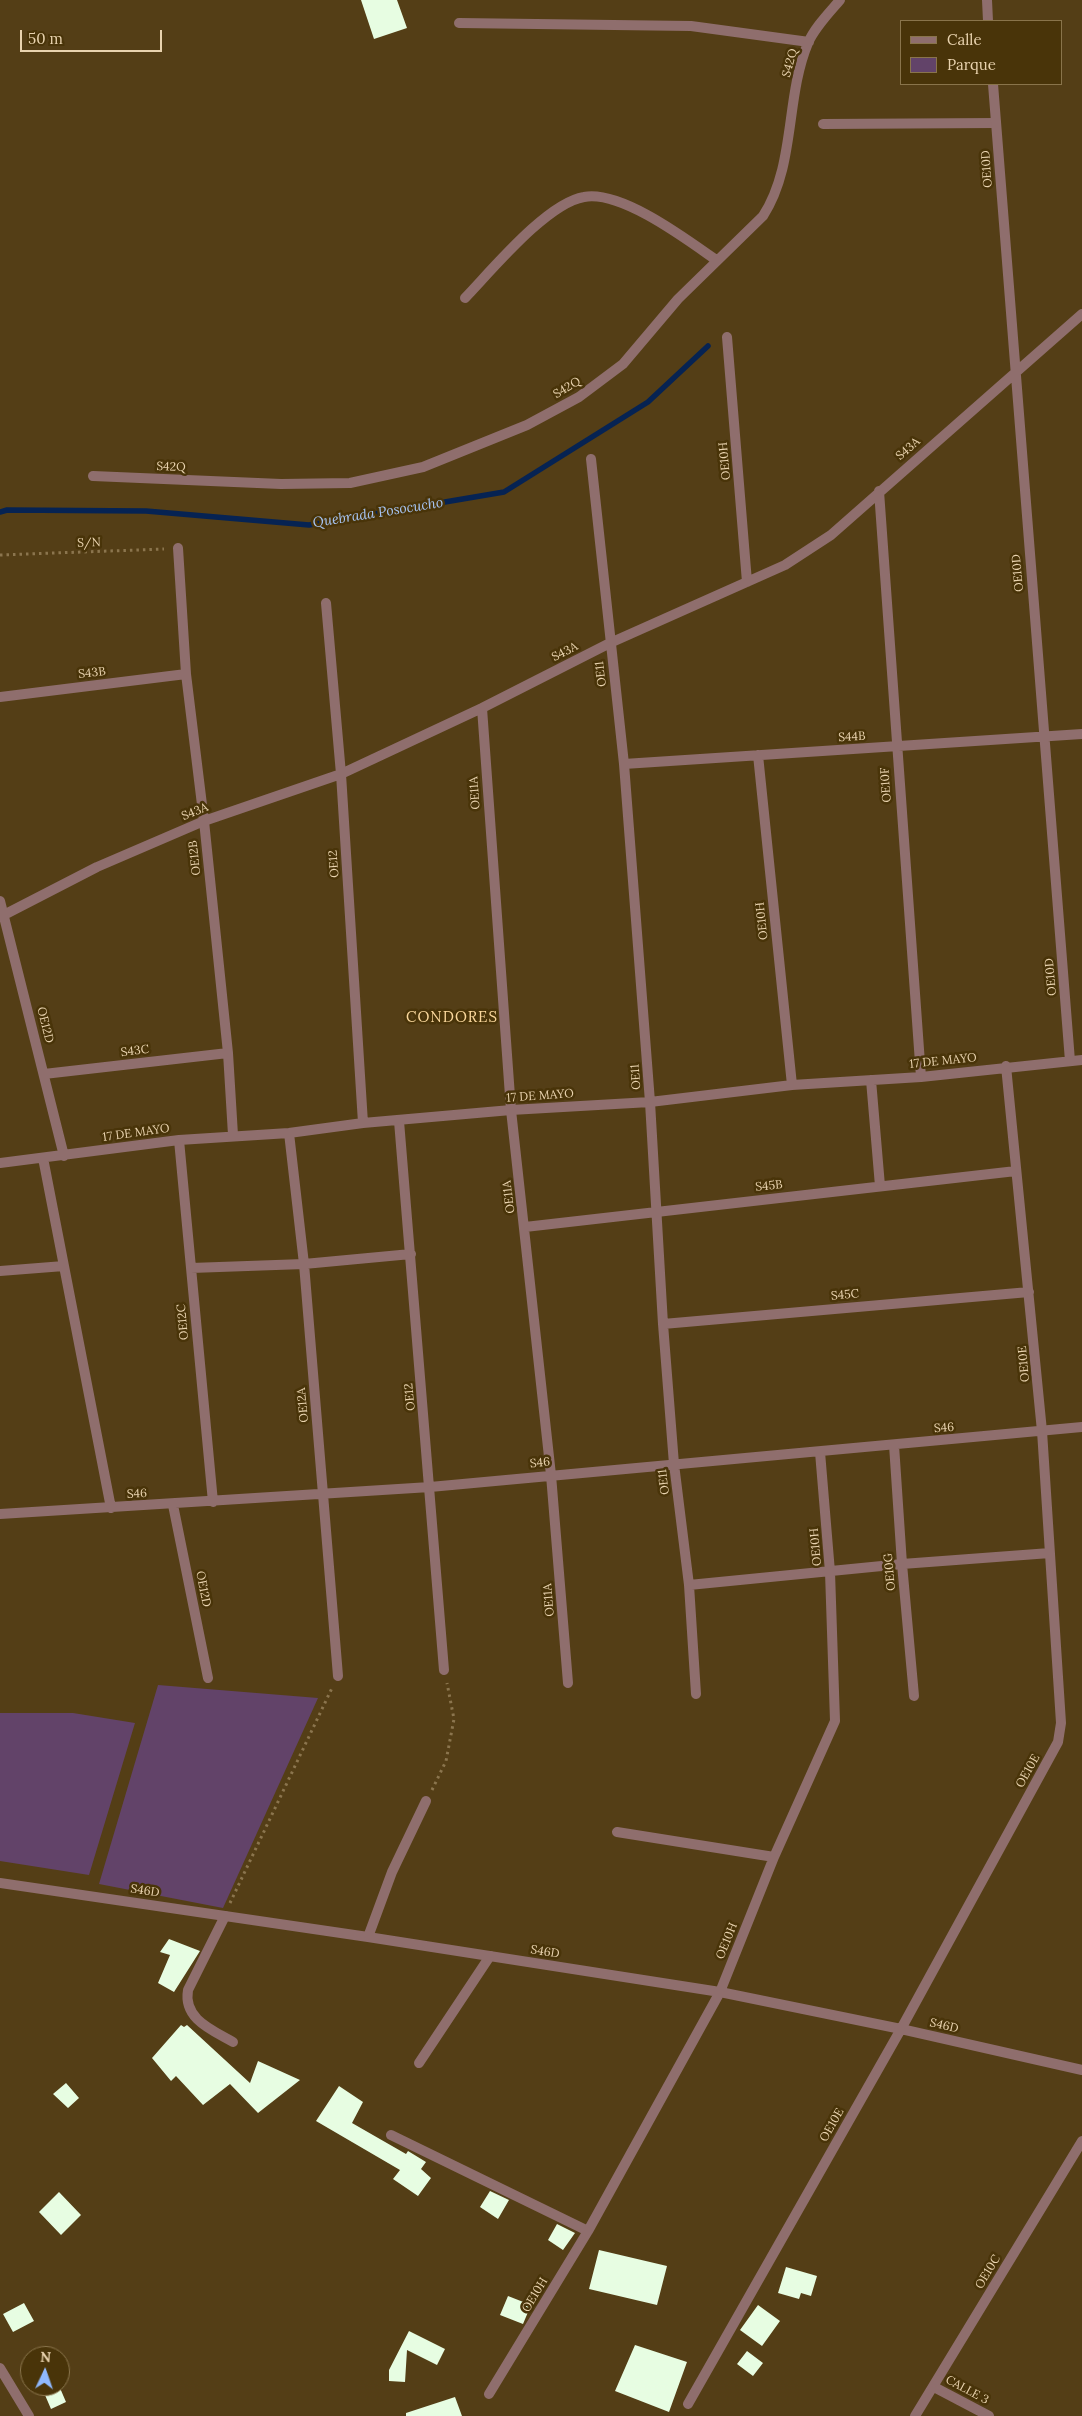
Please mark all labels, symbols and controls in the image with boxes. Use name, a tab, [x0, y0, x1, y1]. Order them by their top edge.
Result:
scale bar	[22, 20, 165, 52]
legend	[900, 20, 1062, 85]
text: 50 m	[28, 29, 63, 48]
text: Calle	[947, 30, 982, 49]
street label: S42Q	[779, 47, 801, 79]
text: Parque	[947, 55, 996, 74]
street label: OE10D	[979, 150, 995, 188]
street label: S42Q	[551, 374, 583, 402]
street label: S43A	[893, 435, 923, 463]
street label: OE10H	[716, 441, 734, 481]
street label: S42Q	[156, 459, 186, 475]
water label: Quebrada Posocucho	[312, 494, 444, 532]
street label: S/N	[77, 535, 101, 551]
street label: OE10D	[1009, 554, 1027, 592]
street label: S43A	[549, 639, 581, 665]
street label: OE11	[592, 660, 610, 688]
street label: S43B	[77, 664, 107, 682]
street label: S44B	[838, 729, 866, 745]
street label: OE10F	[878, 767, 894, 803]
street label: OE11A	[467, 776, 483, 810]
street label: S43A	[180, 800, 210, 824]
street label: OE12B	[186, 840, 204, 876]
street label: OE12	[326, 850, 342, 878]
street label: OE10H	[753, 901, 771, 941]
street label: OE10D	[1042, 958, 1060, 996]
street label: OE12D	[34, 1005, 56, 1045]
district label: CONDORES	[405, 1009, 499, 1027]
street label: S43C	[120, 1042, 150, 1060]
street label: 17 DE MAYO	[909, 1050, 977, 1072]
street label: OE11	[628, 1064, 644, 1090]
street label: 17 DE MAYO	[506, 1086, 574, 1106]
street label: 17 DE MAYO	[102, 1121, 170, 1145]
street label: S45B	[755, 1177, 783, 1195]
street label: OE11A	[500, 1180, 518, 1214]
street label: S45C	[830, 1287, 860, 1303]
street label: OE12C	[174, 1303, 192, 1341]
street label: OE10E	[1015, 1345, 1033, 1383]
street label: OE12	[402, 1383, 418, 1411]
street label: OE12A	[294, 1387, 312, 1423]
street label: S46	[933, 1420, 955, 1436]
street label: S46	[529, 1455, 551, 1471]
street label: OE11	[655, 1468, 673, 1496]
street label: S46	[127, 1486, 147, 1502]
street label: OE10H	[807, 1527, 825, 1567]
street label: OE10G	[881, 1553, 899, 1591]
street label: OE12D	[192, 1570, 214, 1608]
street label: OE11A	[540, 1583, 558, 1617]
street label: OE10E	[1013, 1752, 1043, 1790]
street label: S46D	[130, 1882, 160, 1900]
street label: OE10H	[713, 1921, 741, 1961]
street label: S46D	[529, 1943, 561, 1961]
street label: S46D	[928, 2016, 960, 2036]
street label: OE10E	[817, 2106, 847, 2144]
street label: OE10C	[972, 2252, 1004, 2292]
street label: OE10H	[519, 2275, 551, 2315]
north arrow	[20, 2346, 70, 2396]
text: N	[40, 2348, 52, 2366]
street label: CALLE 3	[943, 2373, 991, 2407]

